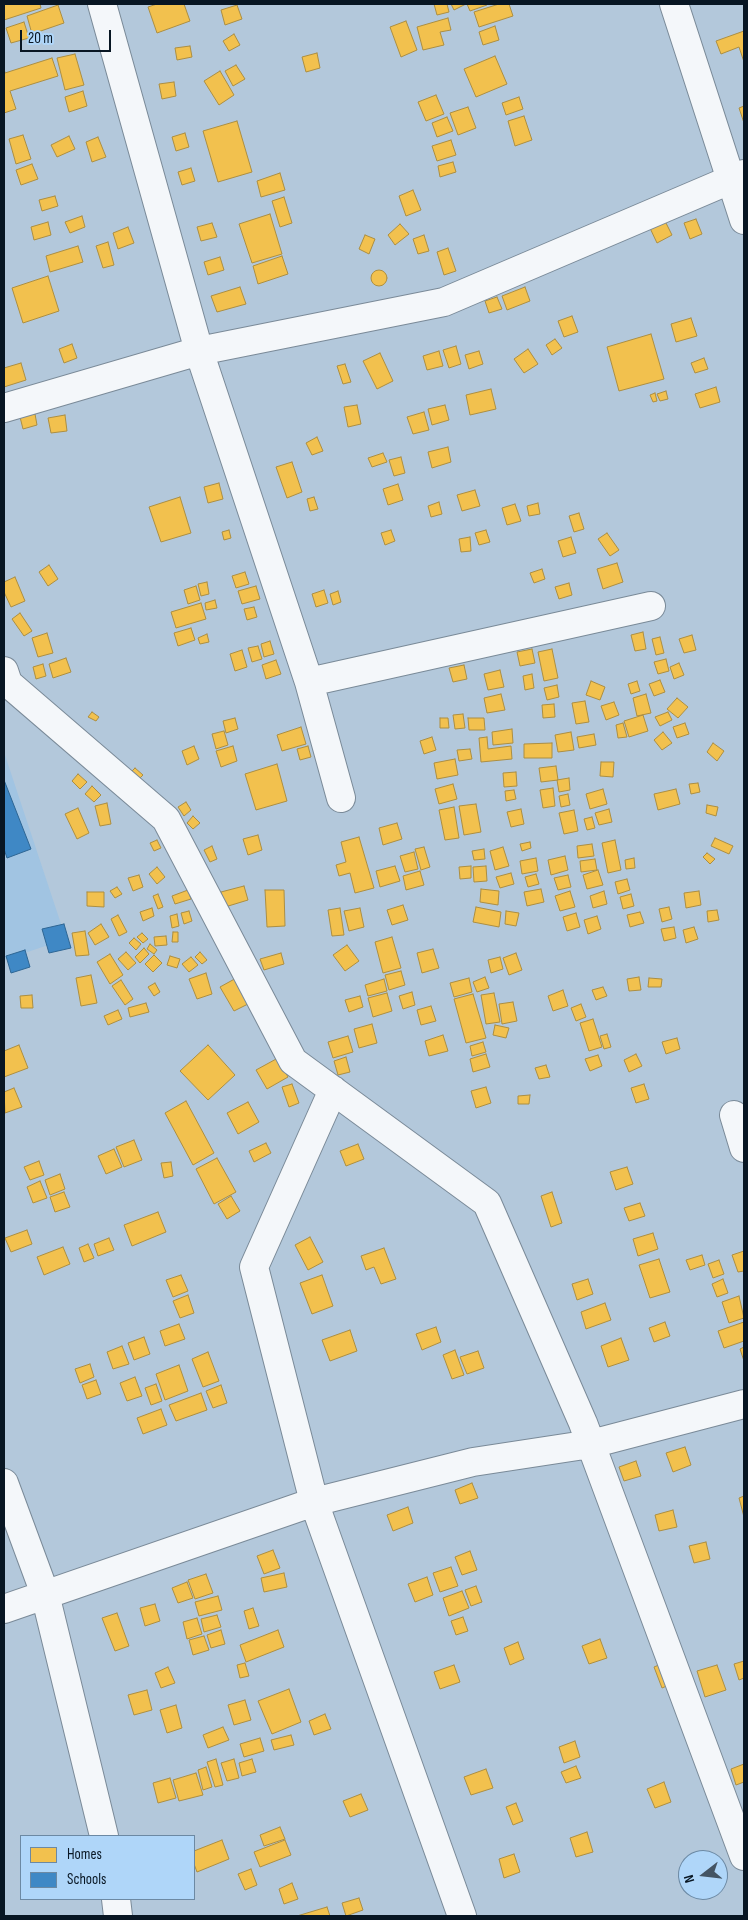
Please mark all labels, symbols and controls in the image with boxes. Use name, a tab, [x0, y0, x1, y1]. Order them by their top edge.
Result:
scale bar	[22, 20, 114, 52]
text: 20 m	[28, 29, 53, 48]
legend	[20, 1835, 195, 1900]
text: Homes	[67, 1845, 102, 1864]
north arrow	[678, 1850, 728, 1900]
text: Schools	[67, 1870, 106, 1889]
text: N	[680, 1873, 698, 1885]

